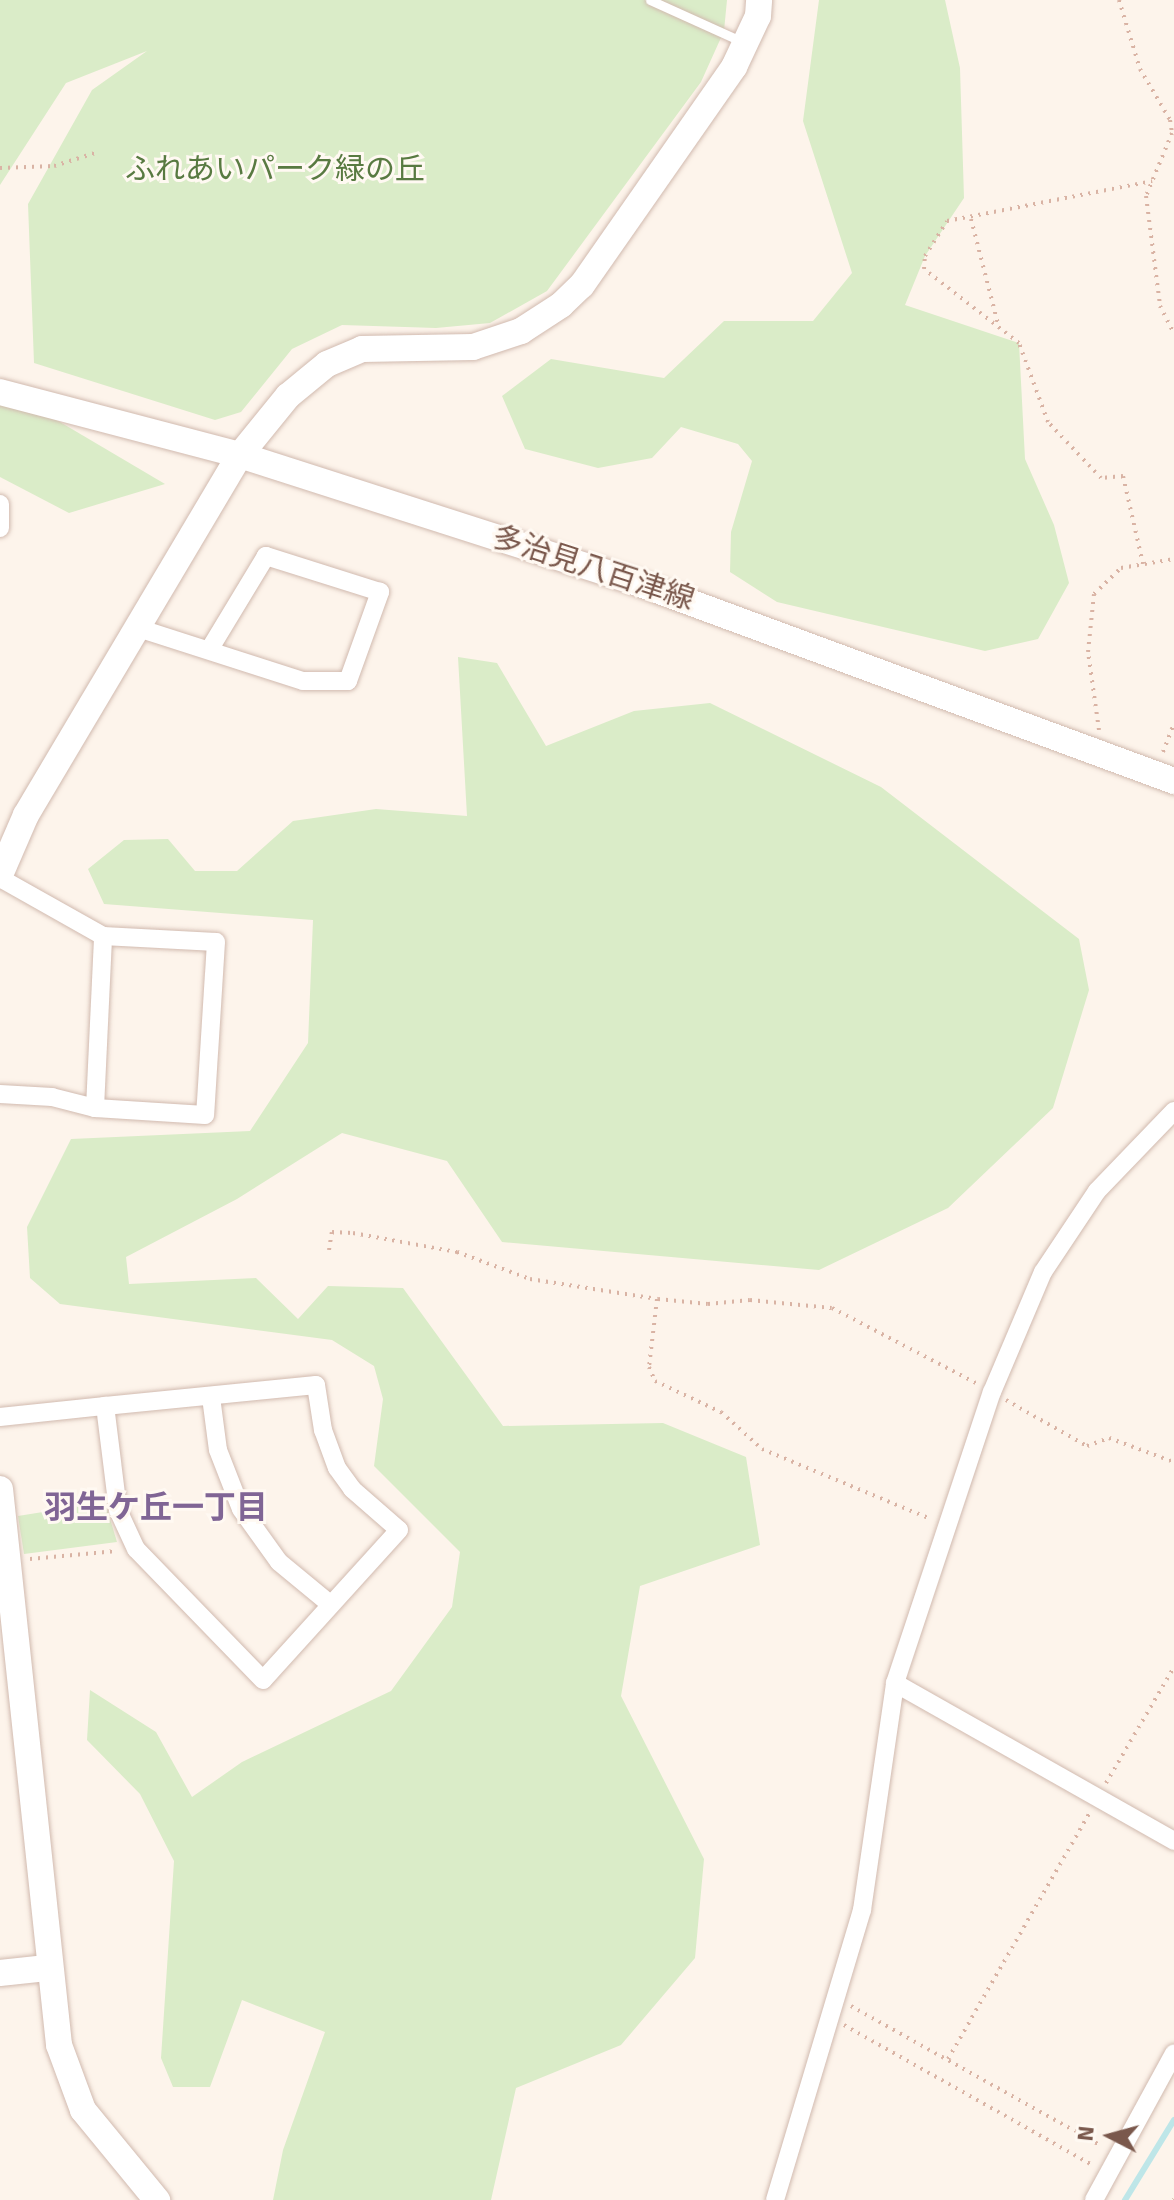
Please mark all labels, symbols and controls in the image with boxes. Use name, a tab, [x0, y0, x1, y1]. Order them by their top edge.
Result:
park label: ふれあいパーク緑の丘	[125, 152, 425, 188]
street label: 多治見八百津線	[488, 519, 698, 619]
district label: 羽生ケ丘一丁目	[44, 1489, 268, 1527]
north arrow	[1070, 2096, 1150, 2176]
text: N	[1071, 2124, 1100, 2142]

